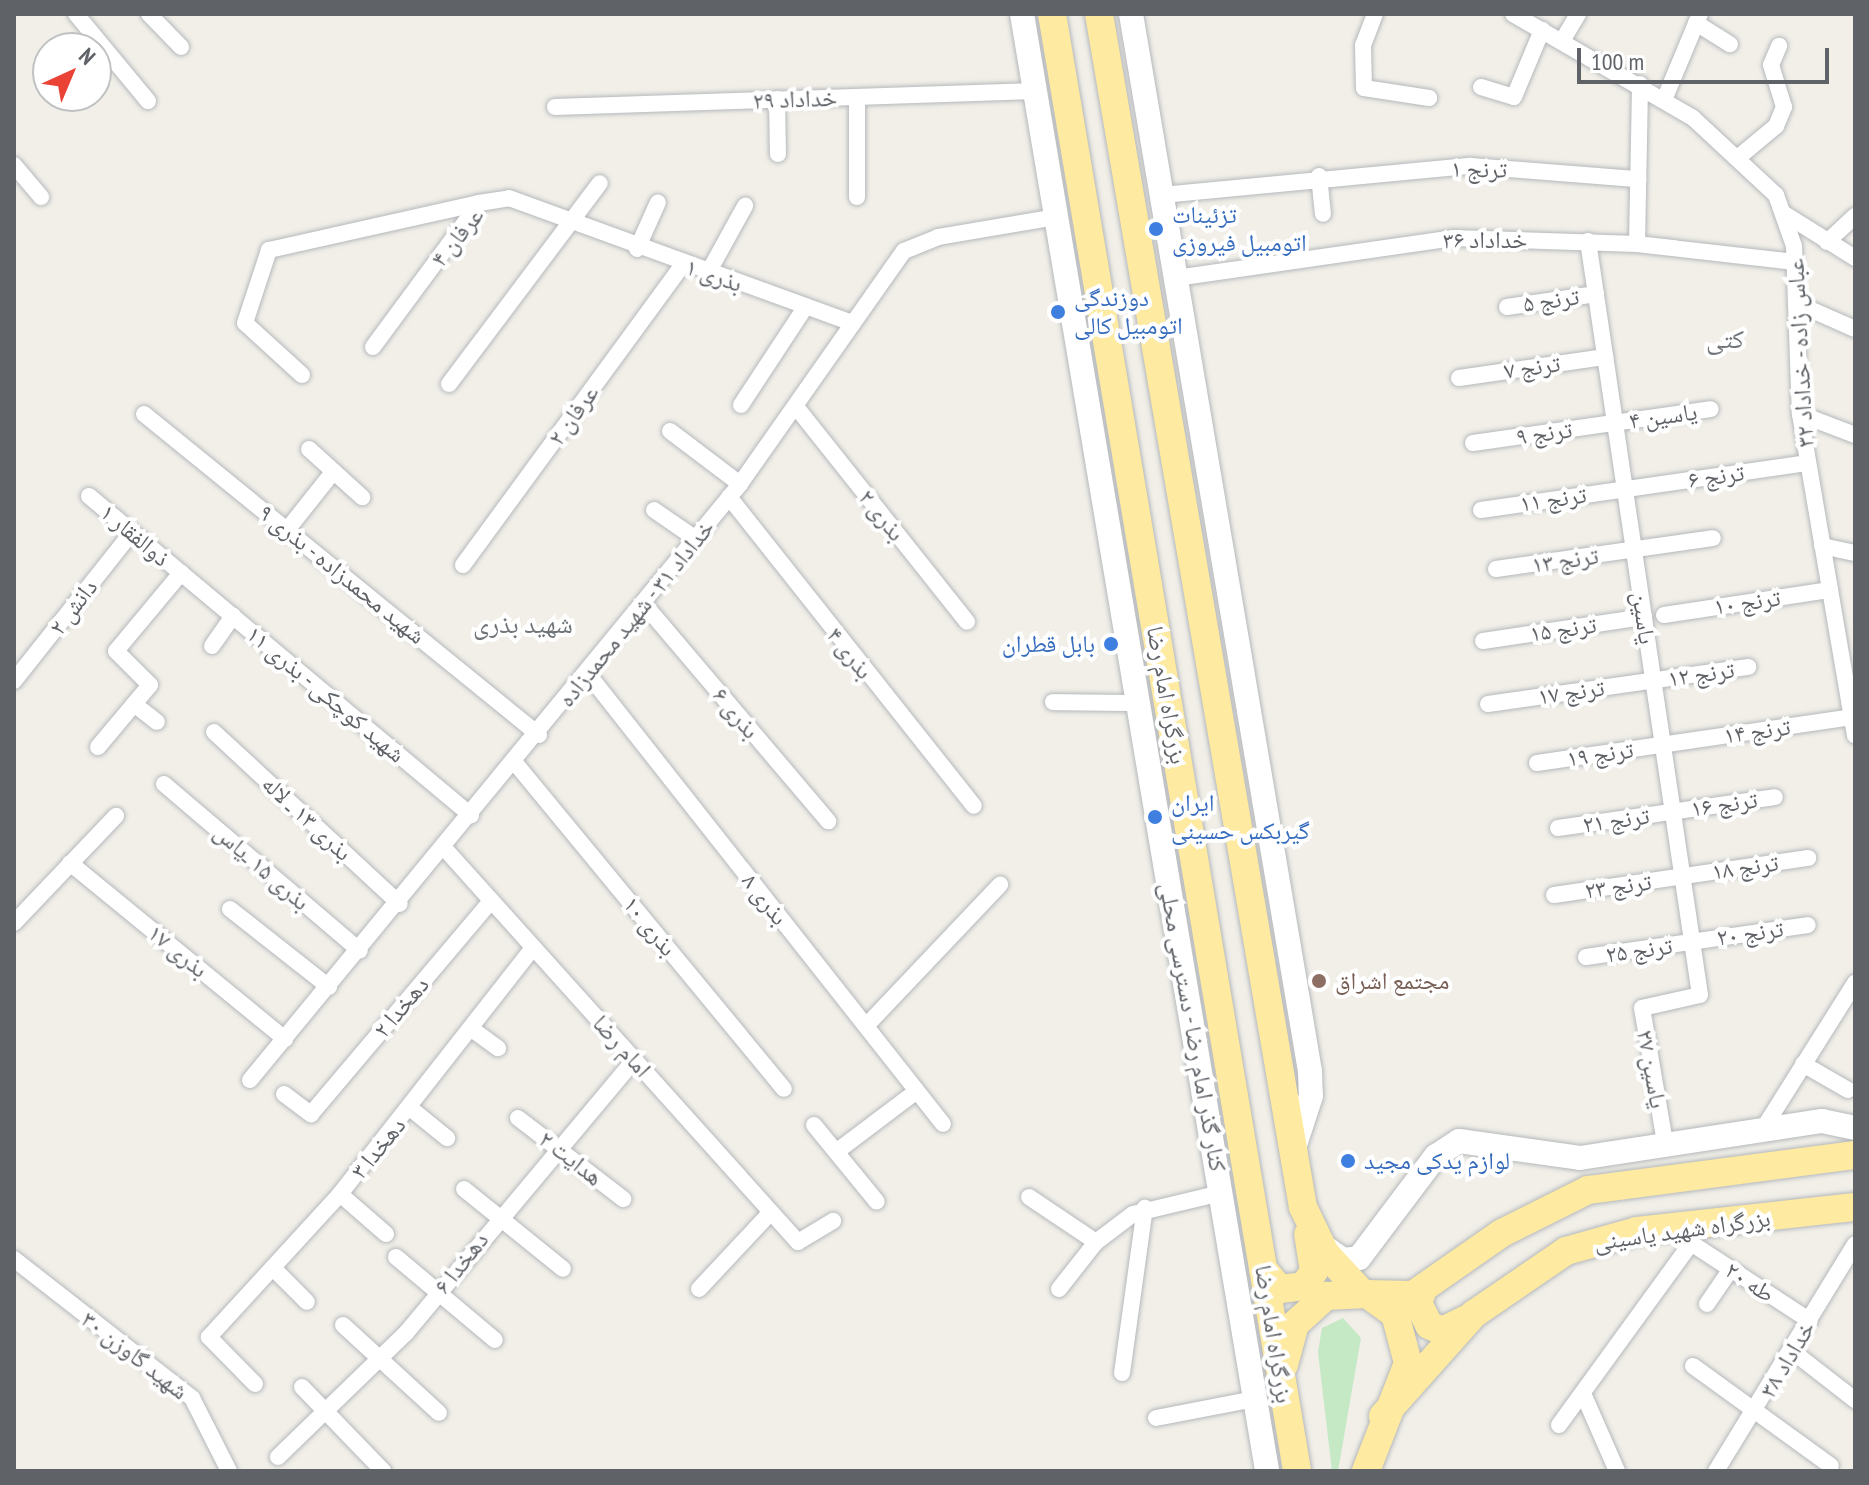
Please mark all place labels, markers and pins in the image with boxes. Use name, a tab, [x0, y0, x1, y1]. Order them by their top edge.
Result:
place label: تزئینات اتومبیل فیروزی	[1172, 201, 1307, 257]
marker: تزئینات اتومبیل فیروزی	[1147, 220, 1165, 238]
place label: دوزندگی اتومبیل کالی	[1074, 284, 1183, 340]
marker: دوزندگی اتومبیل کالی	[1049, 303, 1067, 321]
place label: بابل قطران	[1002, 630, 1095, 658]
marker: بابل قطران	[1102, 635, 1120, 653]
place label: ایران گیربکس حسینی	[1171, 789, 1310, 845]
marker: ایران گیربکس حسینی	[1146, 808, 1164, 826]
place label: مجتمع اشراق	[1335, 967, 1449, 995]
marker: مجتمع اشراق	[1310, 972, 1328, 990]
place label: لوازم یدکی مجید	[1364, 1147, 1510, 1175]
marker: لوازم یدکی مجید	[1339, 1152, 1357, 1170]

